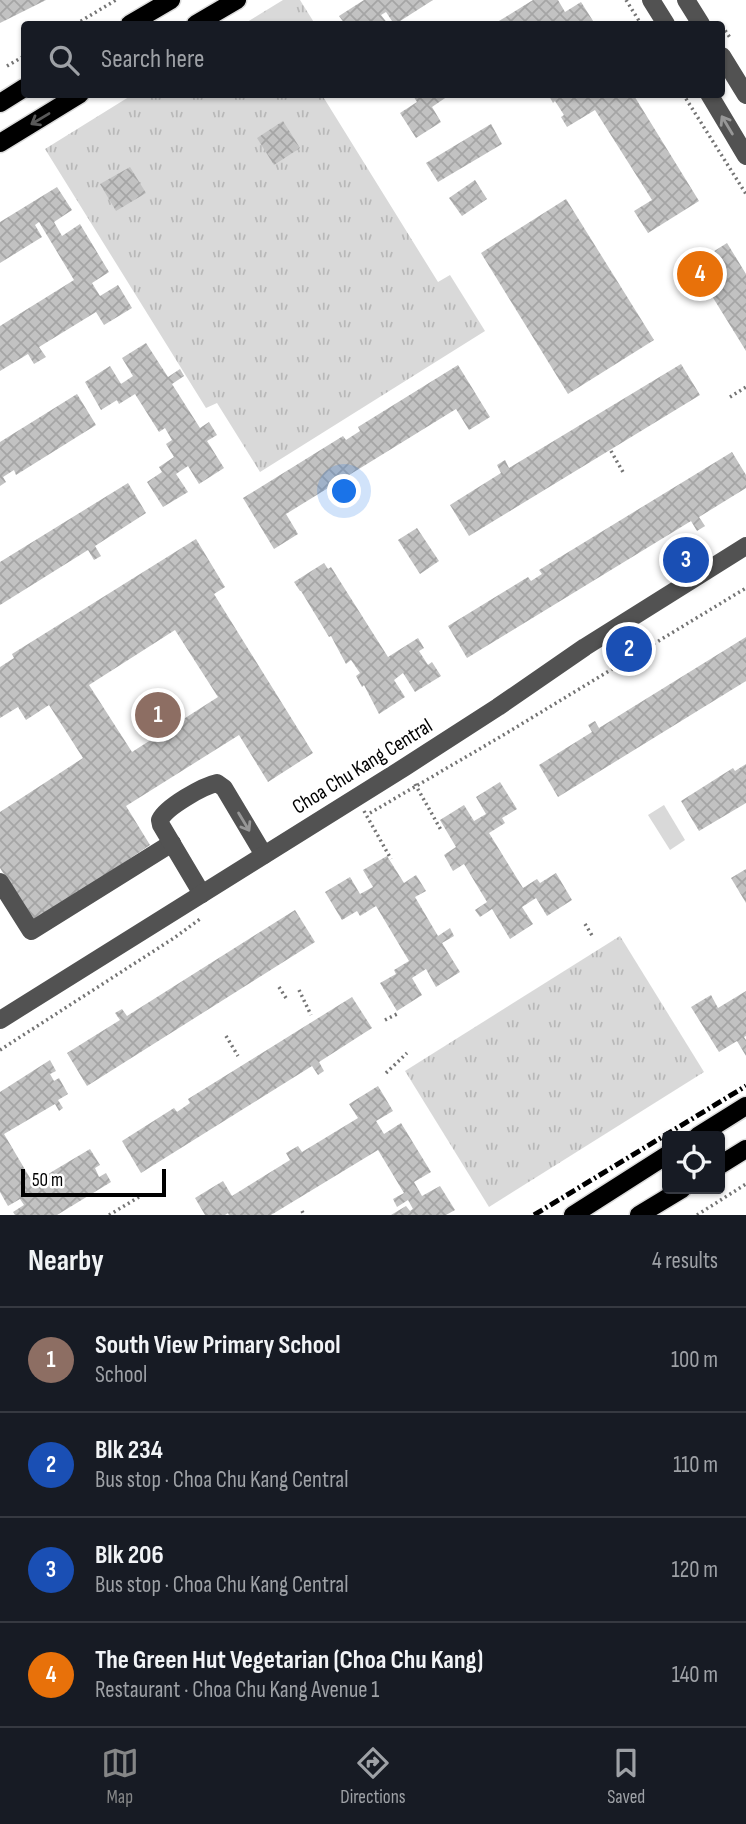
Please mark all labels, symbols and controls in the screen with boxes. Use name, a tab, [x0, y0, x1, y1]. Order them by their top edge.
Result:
search box	[21, 21, 725, 98]
icon: search	[45, 41, 83, 79]
text: Search here	[101, 44, 204, 75]
one-way arrow	[31, 112, 51, 126]
one-way arrow	[720, 116, 734, 136]
pin: 4	[677, 248, 723, 300]
your location	[327, 474, 361, 508]
pin: 3	[663, 534, 709, 586]
pin: 2	[606, 623, 652, 675]
pin: 1	[135, 689, 181, 741]
street label: Choa Chu Kang Central	[288, 713, 437, 820]
one-way arrow	[238, 811, 251, 832]
map controls	[662, 1131, 725, 1194]
button: locate	[662, 1131, 725, 1194]
scale bar	[21, 1166, 166, 1198]
text: 50 m	[32, 1169, 63, 1192]
text: Nearby	[28, 1243, 104, 1279]
text: 4 results	[652, 1247, 718, 1275]
text: South View Primary School	[95, 1330, 341, 1361]
text: 1	[46, 1346, 56, 1374]
text: 100 m	[671, 1346, 718, 1374]
text: School	[95, 1361, 147, 1389]
text: Blk 234	[95, 1435, 163, 1466]
text: 2	[46, 1451, 56, 1479]
text: 110 m	[673, 1451, 718, 1479]
text: Bus stop · Choa Chu Kang Central	[95, 1466, 349, 1494]
text: Blk 206	[95, 1540, 164, 1571]
text: 3	[46, 1556, 56, 1584]
text: 120 m	[672, 1556, 718, 1584]
text: Bus stop · Choa Chu Kang Central	[95, 1571, 349, 1599]
text: The Green Hut Vegetarian (Choa Chu Kang)	[95, 1645, 483, 1676]
text: 4	[46, 1661, 56, 1689]
text: 140 m	[672, 1661, 718, 1689]
text: Restaurant · Choa Chu Kang Avenue 1	[95, 1676, 379, 1704]
tab: Map	[101, 1744, 139, 1809]
tab: Directions	[340, 1744, 406, 1809]
tab: Saved	[607, 1744, 645, 1809]

